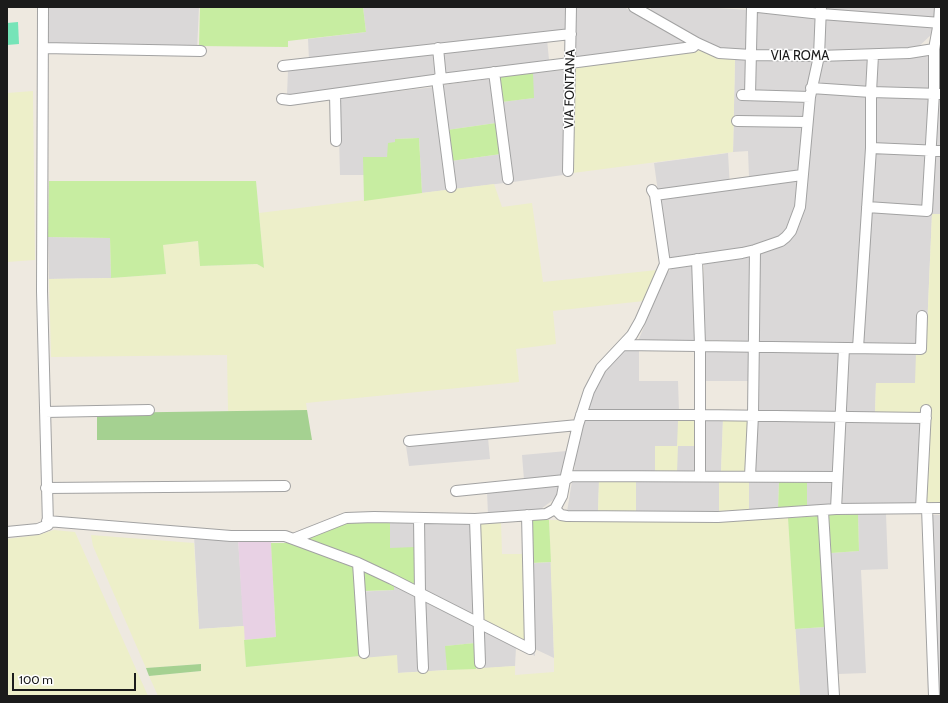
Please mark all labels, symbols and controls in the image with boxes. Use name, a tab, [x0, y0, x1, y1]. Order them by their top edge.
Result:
street label: VIA ROMA	[771, 48, 829, 64]
street label: VIA FONTANA	[562, 49, 578, 129]
scale bar	[14, 665, 138, 691]
text: 100 m	[19, 672, 53, 687]

